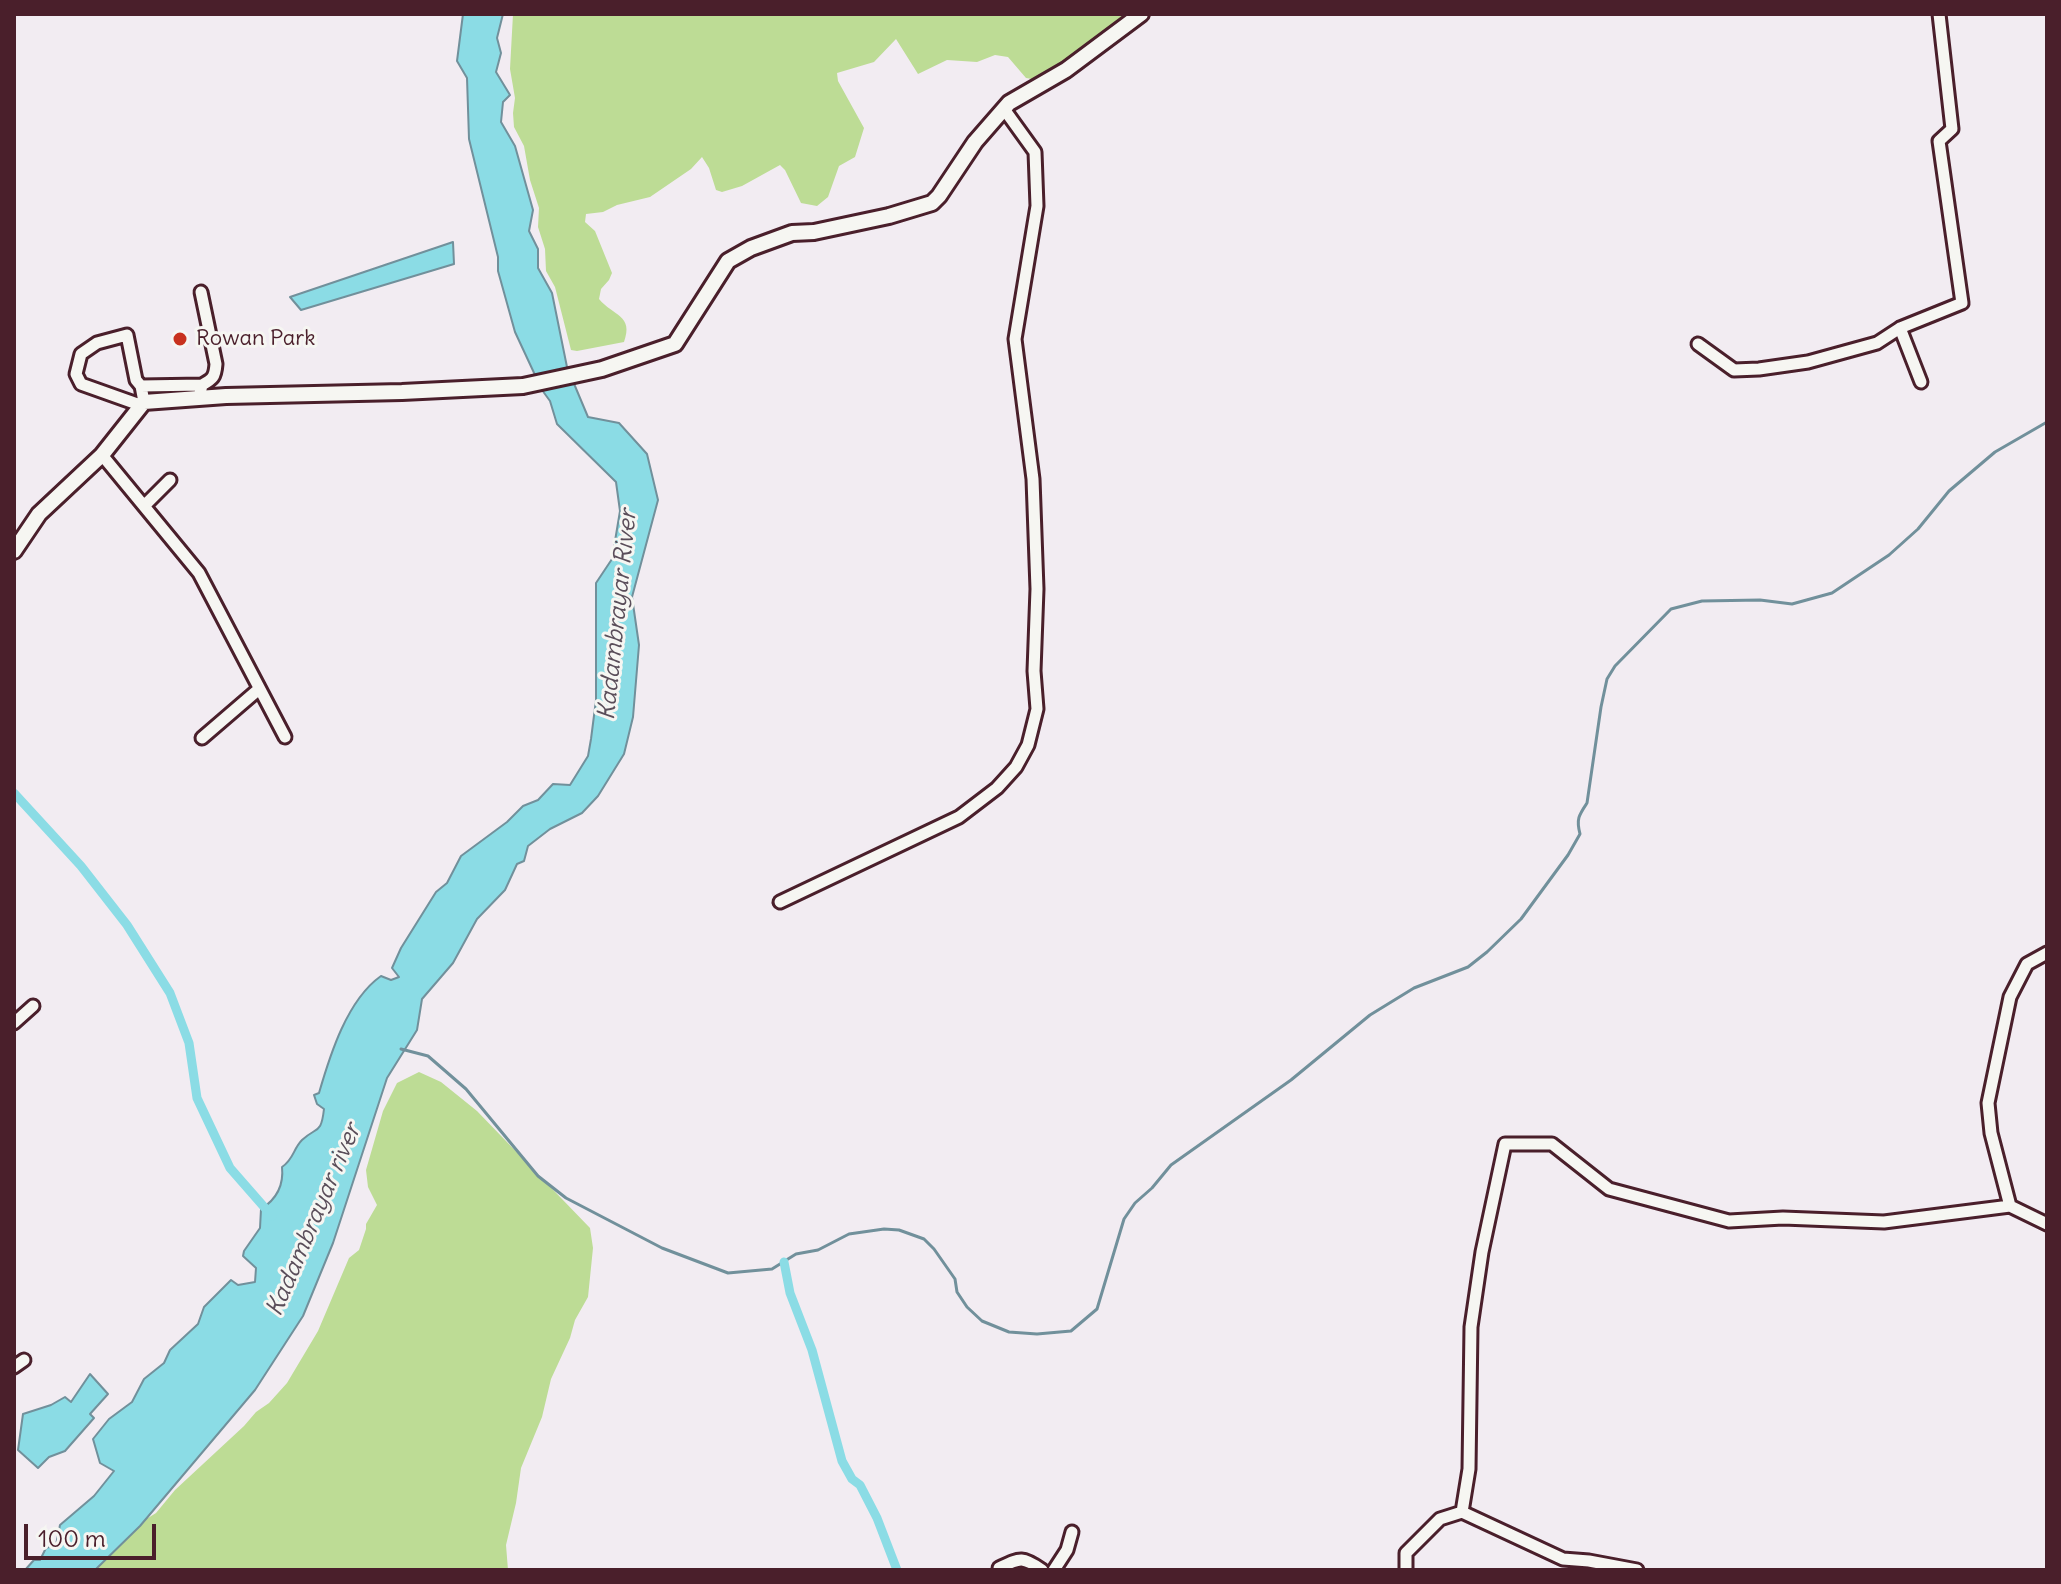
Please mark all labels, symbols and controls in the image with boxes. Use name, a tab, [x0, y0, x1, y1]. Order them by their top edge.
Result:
place label: Rowan Park	[196, 326, 315, 352]
marker: Rowan Park	[171, 330, 189, 348]
water label: Kadambrayar River	[593, 508, 643, 722]
water label: Kadambrayar river	[261, 1120, 367, 1320]
scale bar	[28, 1508, 160, 1558]
text: 100 m	[38, 1523, 106, 1553]

